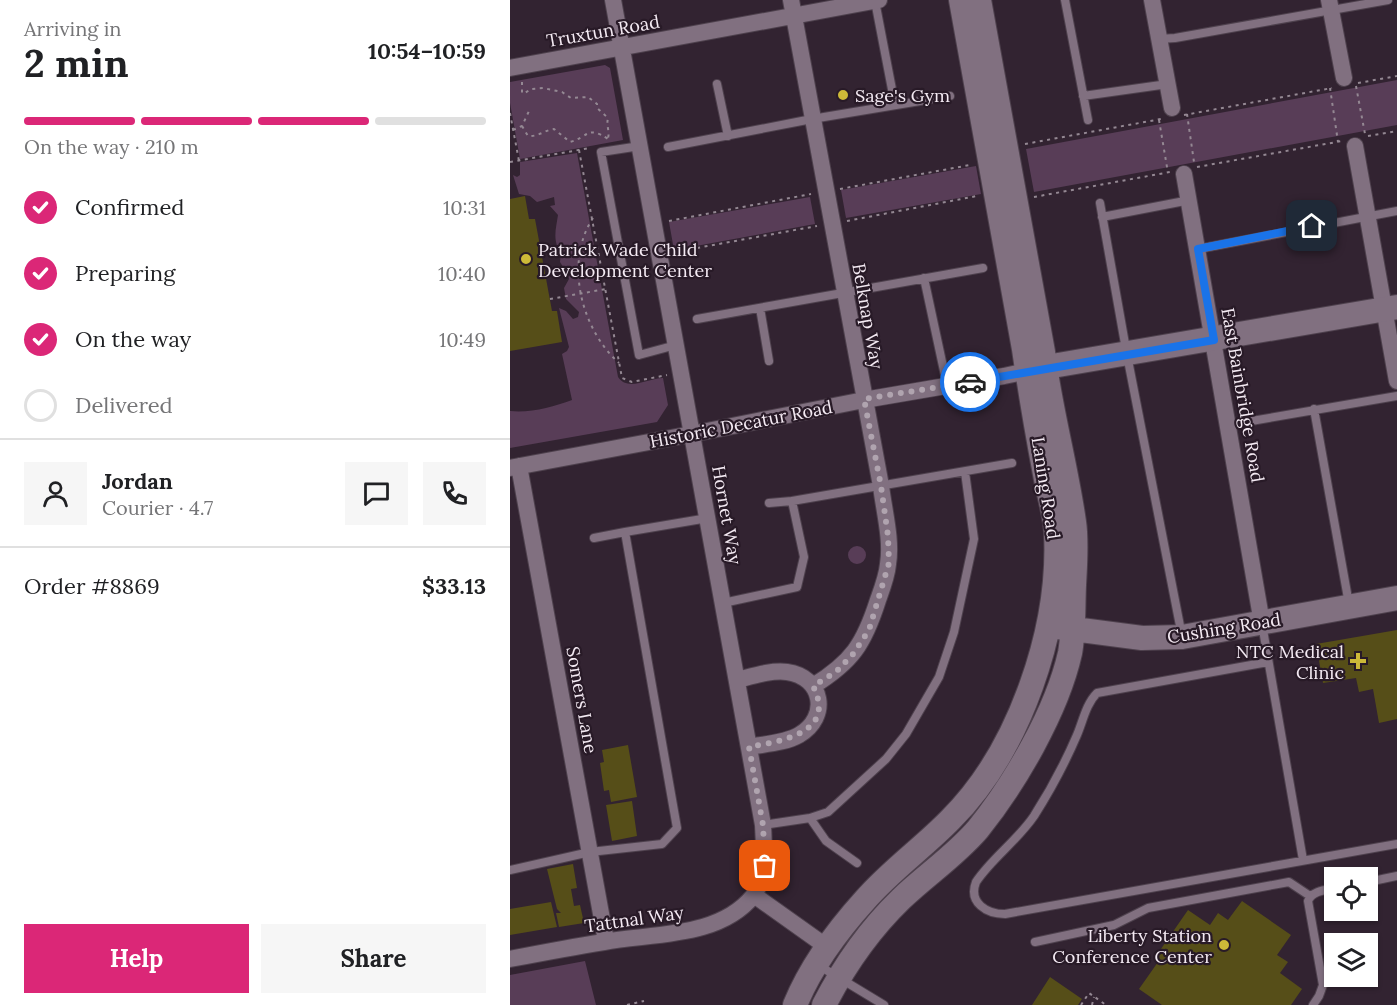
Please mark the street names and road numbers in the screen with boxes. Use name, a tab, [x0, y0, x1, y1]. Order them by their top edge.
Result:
street label: Truxtun Road	[545, 10, 662, 52]
street label: Belknap Way	[847, 261, 889, 371]
street label: East Bainbridge Road	[1216, 306, 1270, 484]
street label: Historic Decatur Road	[648, 395, 835, 453]
street label: Laning Road	[1027, 435, 1065, 541]
street label: Hornet Way	[707, 464, 747, 567]
street label: Cushing Road	[1165, 608, 1283, 648]
street label: Somers Lane	[561, 645, 603, 756]
street label: Tattnal Way	[583, 901, 686, 937]

